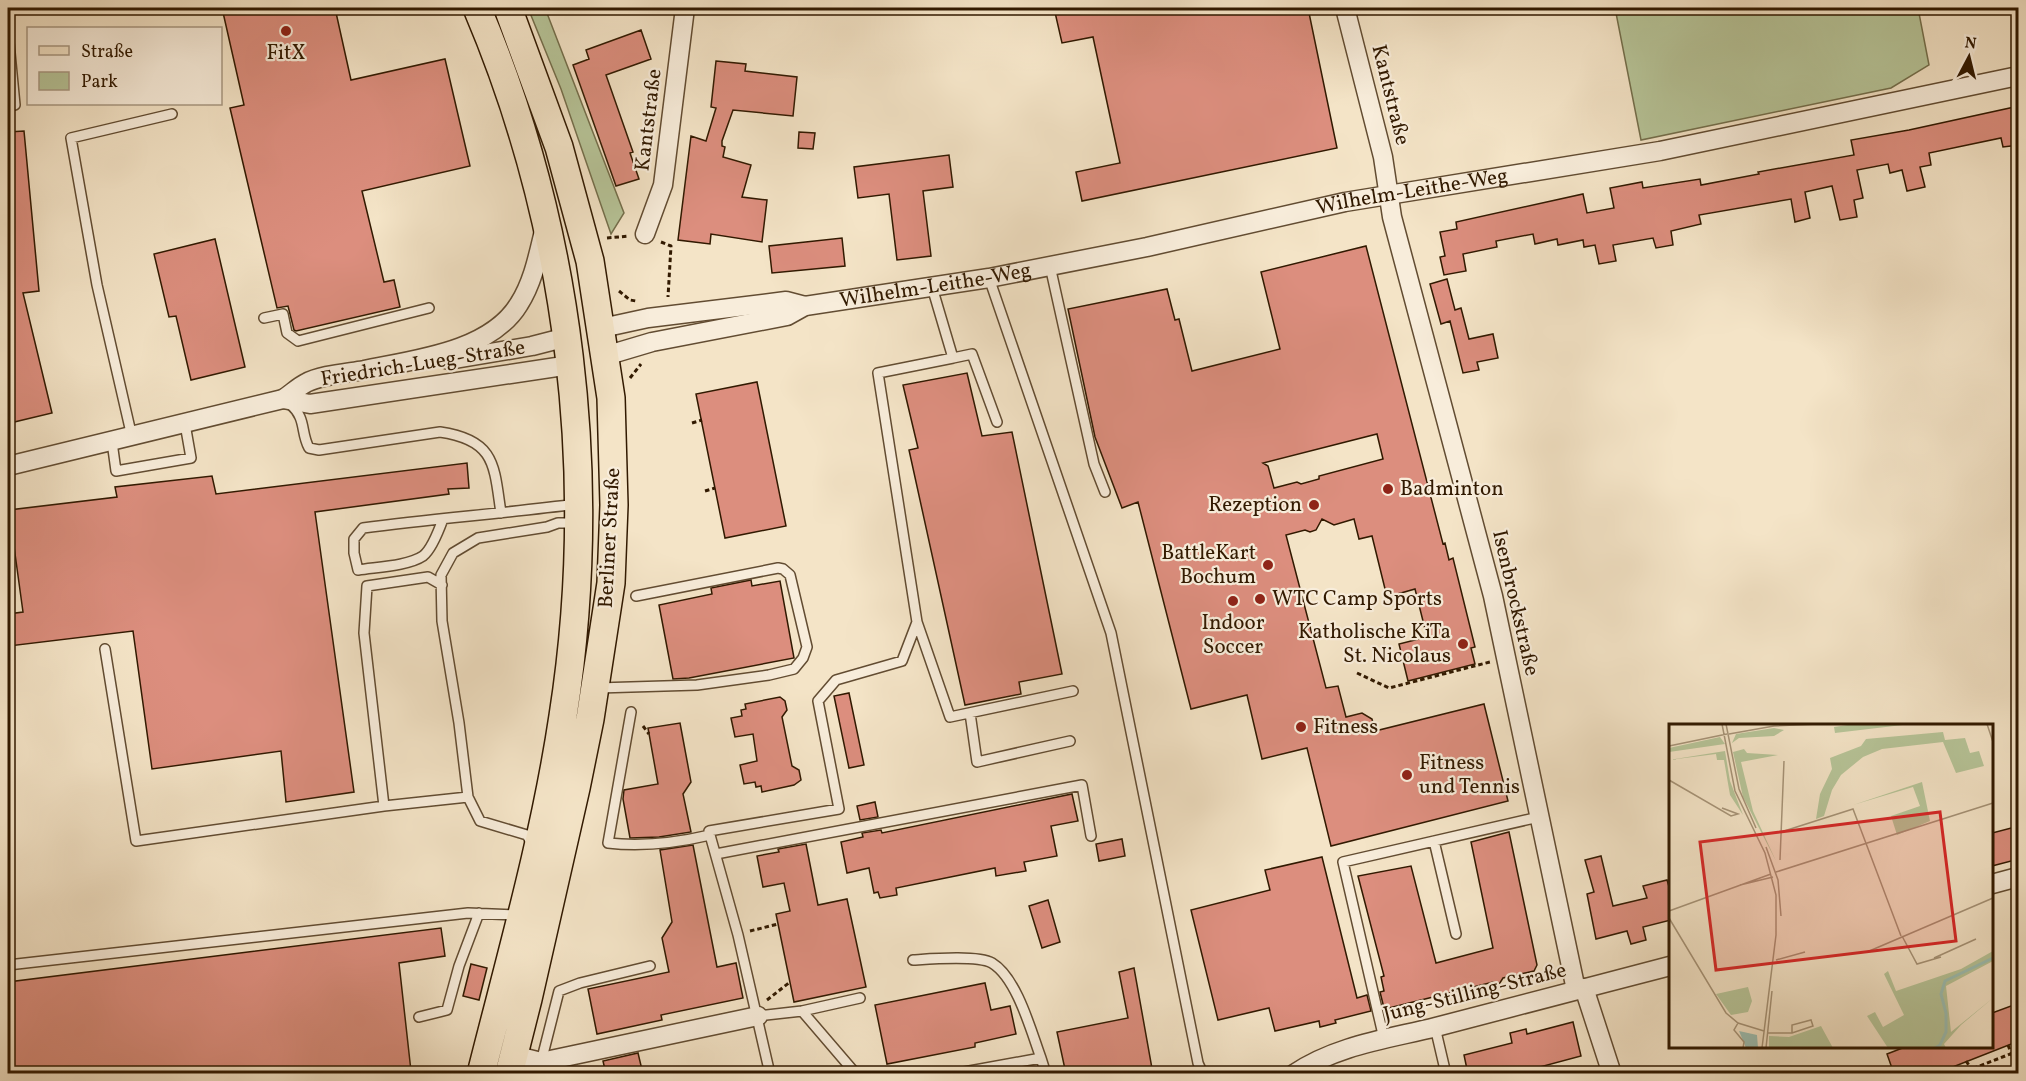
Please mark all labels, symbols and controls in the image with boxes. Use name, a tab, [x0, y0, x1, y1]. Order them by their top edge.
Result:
marker: FitX	[279, 24, 293, 38]
legend	[27, 27, 222, 105]
north arrow	[1939, 27, 1999, 87]
text: N	[1963, 32, 1978, 56]
place label: FitX	[267, 39, 305, 68]
text: Straße	[81, 40, 133, 65]
street label: Kantstraße	[1364, 42, 1417, 148]
street label: Kantstraße	[628, 67, 670, 173]
text: Park	[81, 70, 118, 95]
street label: Wilhelm-Leithe-Weg	[1313, 161, 1510, 223]
street label: Wilhelm-Leithe-Weg	[837, 256, 1034, 315]
street label: Friedrich-Lueg-Straße	[319, 334, 527, 394]
street label: Berliner Straße	[592, 467, 628, 609]
place label: Badminton	[1400, 475, 1504, 504]
marker: Badminton	[1381, 482, 1395, 496]
place label: Rezeption	[1208, 491, 1302, 520]
marker: Rezeption	[1307, 498, 1321, 512]
street label: Isenbrockstraße	[1484, 527, 1546, 679]
place label: BattleKart Bochum	[1161, 539, 1256, 592]
marker: BattleKart Bochum	[1261, 558, 1275, 572]
place label: WTC Camp Sports	[1272, 585, 1442, 614]
marker: WTC Camp Sports	[1253, 592, 1267, 606]
marker: Indoor Soccer	[1226, 594, 1240, 608]
place label: Indoor Soccer	[1202, 609, 1265, 662]
place label: Katholische KiTa St. Nicolaus	[1298, 618, 1451, 671]
marker: Katholische KiTa St. Nicolaus	[1456, 637, 1470, 651]
place label: Fitness	[1313, 713, 1378, 742]
marker: Fitness	[1294, 720, 1308, 734]
inset map	[1669, 724, 1993, 1048]
place label: Fitness und Tennis	[1419, 749, 1520, 802]
marker: Fitness und Tennis	[1400, 768, 1414, 782]
street label: Jung-Stilling-Straße	[1380, 956, 1570, 1030]

